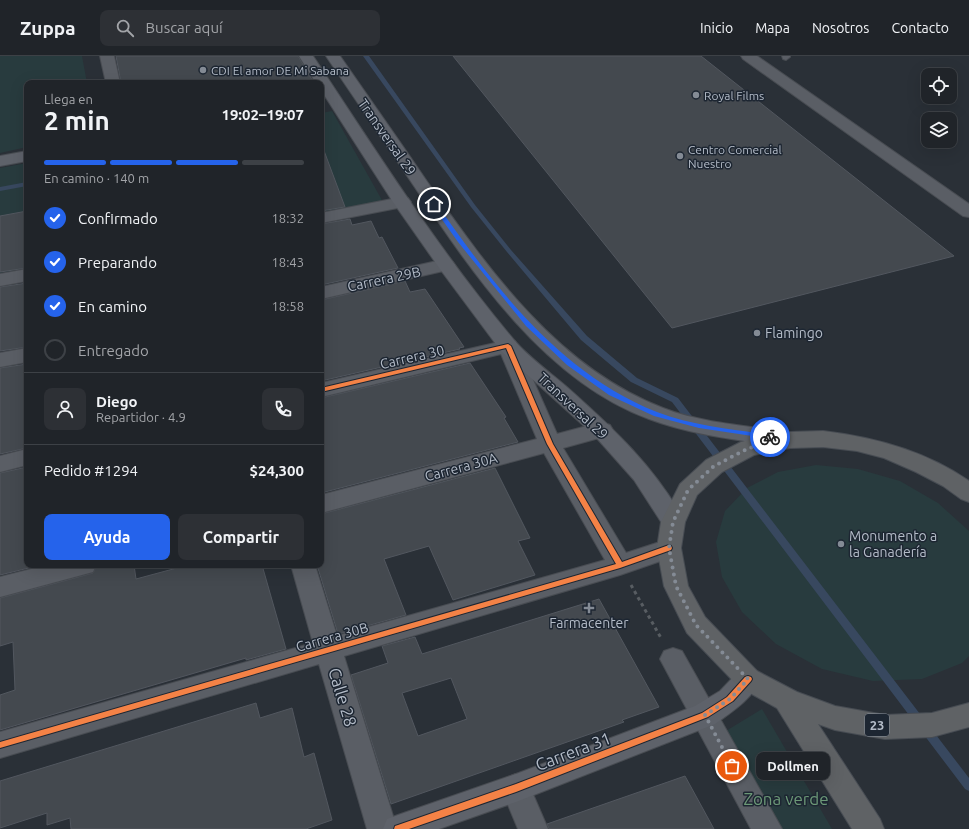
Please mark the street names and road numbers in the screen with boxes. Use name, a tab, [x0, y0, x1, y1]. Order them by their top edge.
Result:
street label: Transversal 29	[355, 96, 419, 178]
street label: Carrera 29B	[346, 263, 422, 295]
street label: Carrera 30	[378, 342, 446, 372]
street label: Transversal 29	[535, 370, 611, 442]
street label: Carrera 30A	[423, 450, 499, 484]
street label: Carrera 30B	[294, 619, 370, 655]
street label: Calle 28	[325, 665, 361, 729]
road number: 23	[865, 714, 889, 736]
street label: Carrera 31	[532, 728, 614, 774]

